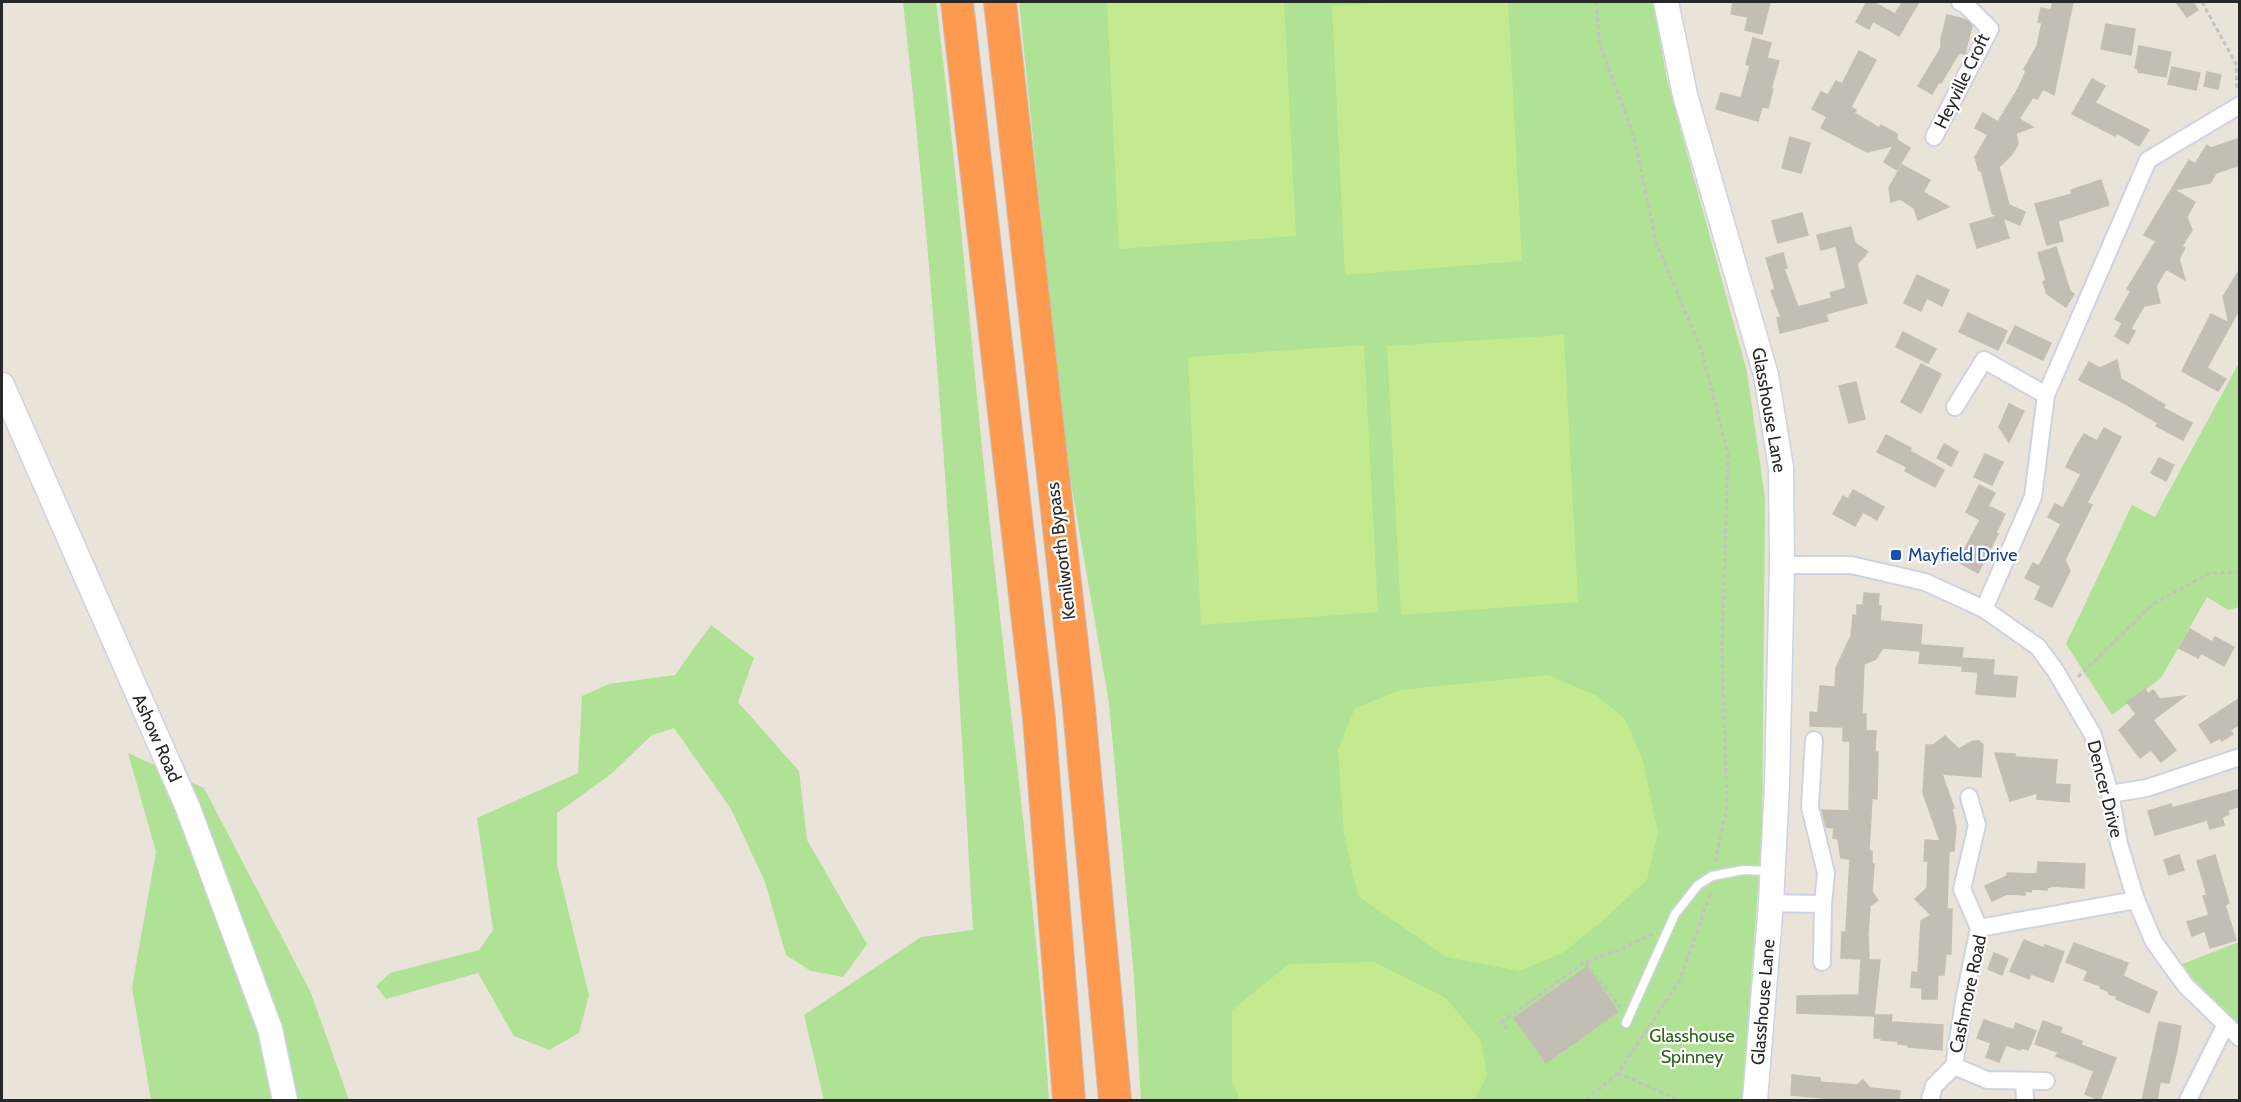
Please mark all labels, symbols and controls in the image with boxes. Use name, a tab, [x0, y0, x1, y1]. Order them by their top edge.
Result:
street label: Heyville Croft	[1929, 30, 1995, 132]
street label: Glasshouse Lane	[1747, 346, 1791, 474]
street label: Kenilworth Bypass	[1042, 481, 1080, 621]
place label: Mayfield Drive	[1908, 544, 2017, 566]
marker: Mayfield Drive	[1889, 548, 1903, 562]
street label: Ashow Road	[128, 690, 186, 786]
street label: Dencer Drive	[2082, 738, 2128, 840]
street label: Cashmore Road	[1945, 933, 1991, 1055]
street label: Glasshouse Lane	[1747, 938, 1779, 1066]
park label: Glasshouse Spinney	[1649, 1025, 1735, 1068]

